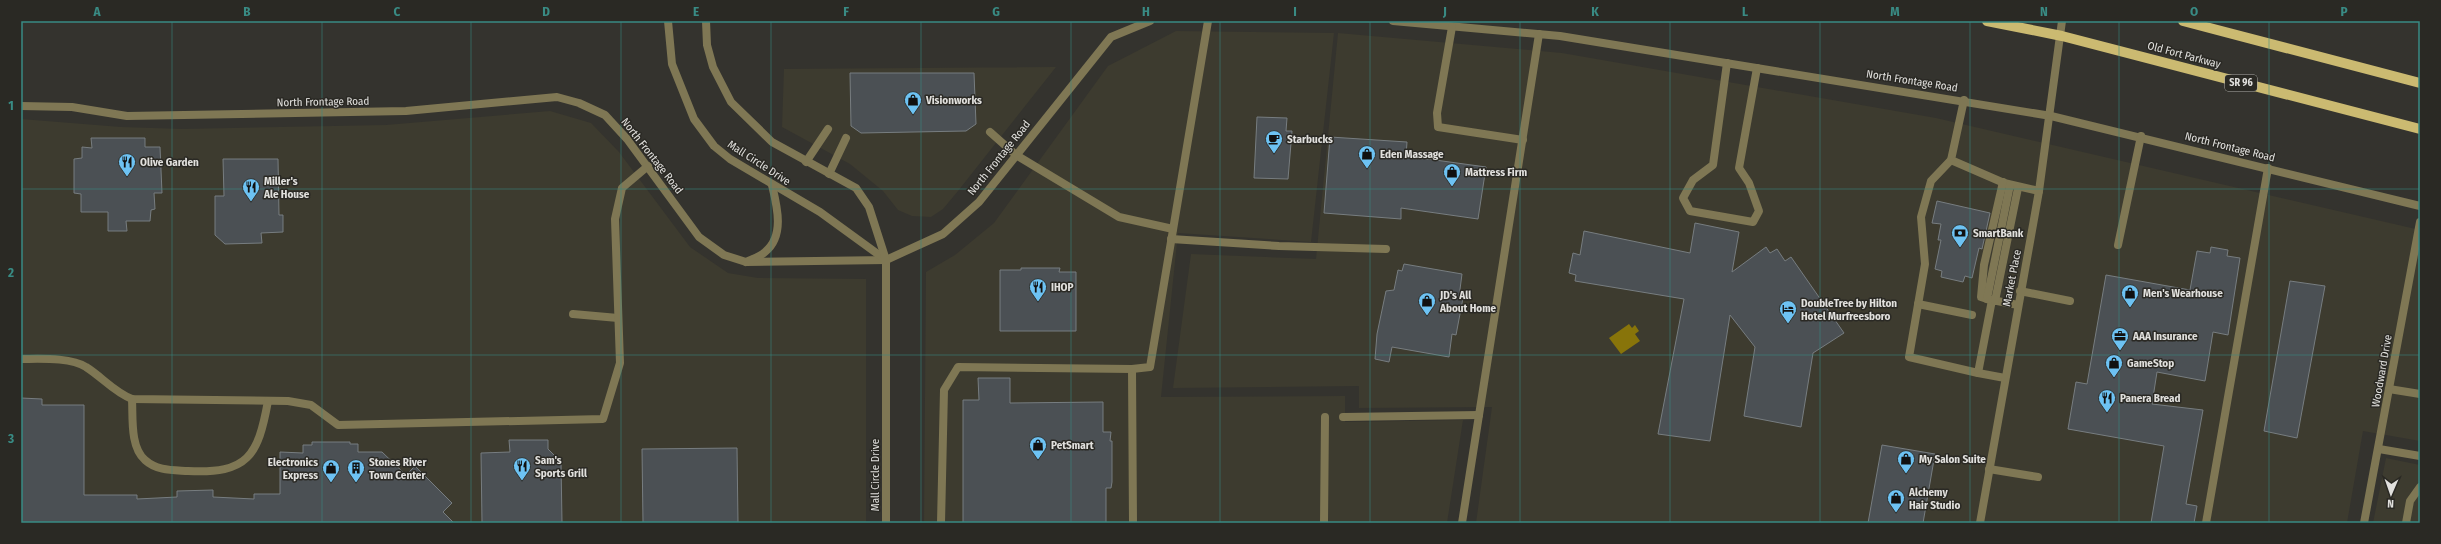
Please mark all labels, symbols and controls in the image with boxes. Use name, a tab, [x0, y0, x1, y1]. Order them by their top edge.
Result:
text: A	[92, 4, 101, 19]
text: B	[243, 4, 251, 19]
text: C	[394, 4, 401, 19]
text: D	[542, 4, 550, 19]
text: E	[693, 4, 699, 19]
text: F	[843, 4, 849, 19]
text: G	[992, 4, 1000, 19]
text: H	[1142, 4, 1150, 19]
text: I	[1293, 4, 1297, 19]
text: J	[1442, 4, 1447, 19]
text: K	[1591, 4, 1599, 19]
text: L	[1742, 4, 1748, 19]
text: M	[1890, 4, 1900, 19]
text: N	[2040, 4, 2048, 19]
text: O	[2190, 4, 2198, 19]
text: P	[2340, 4, 2348, 19]
street label: Old Fort Parkway	[2146, 39, 2222, 71]
street label: North Frontage Road	[1865, 67, 1959, 95]
road number: SR 96	[2225, 75, 2257, 91]
shop icon: Visionworks	[903, 90, 923, 115]
place label: Visionworks	[925, 94, 982, 107]
street label: North Frontage Road	[277, 95, 369, 109]
text: 1	[8, 98, 14, 113]
street label: North Frontage Road	[618, 116, 686, 196]
street label: North Frontage Road	[965, 118, 1033, 198]
cafe icon: Starbucks	[1264, 129, 1284, 154]
street label: North Frontage Road	[2184, 130, 2276, 164]
place label: Starbucks	[1287, 133, 1333, 146]
street label: Mall Circle Drive	[725, 138, 793, 188]
shop icon: Eden Massage	[1357, 144, 1377, 169]
place label: Eden Massage	[1380, 148, 1444, 161]
restaurant icon: Olive Garden	[117, 152, 137, 177]
place label: Olive Garden	[140, 156, 199, 169]
shop icon: Mattress Firm	[1442, 162, 1462, 187]
place label: Mattress Firm	[1465, 166, 1527, 179]
place label: Miller's Ale House	[263, 175, 310, 201]
restaurant icon: Miller's Ale House	[241, 177, 261, 202]
bank icon: SmartBank	[1950, 223, 1970, 248]
place label: SmartBank	[1973, 227, 2024, 240]
street label: Market Place	[2000, 249, 2024, 307]
text: 2	[7, 265, 14, 280]
restaurant icon: IHOP	[1028, 277, 1048, 302]
place label: IHOP	[1051, 281, 1074, 294]
shop icon: Men's Wearhouse	[2120, 283, 2140, 308]
place label: Men's Wearhouse	[2143, 287, 2223, 300]
place label: JD's All About Home	[1439, 289, 1497, 315]
shop icon: JD's All About Home	[1417, 291, 1437, 316]
place label: DoubleTree by Hilton Hotel Murfreesboro	[1801, 297, 1897, 323]
hotel icon: DoubleTree by Hilton Hotel Murfreesboro	[1778, 299, 1798, 324]
office icon: AAA Insurance	[2110, 326, 2130, 351]
place label: AAA Insurance	[2132, 330, 2198, 343]
street label: Woodward Drive	[2369, 334, 2395, 408]
shop icon: GameStop	[2104, 353, 2124, 378]
place label: GameStop	[2127, 357, 2174, 370]
restaurant icon: Panera Bread	[2097, 388, 2117, 413]
place label: Panera Bread	[2120, 392, 2181, 405]
text: 3	[7, 431, 14, 446]
shop icon: PetSmart	[1028, 435, 1048, 460]
street label: Mall Circle Drive	[869, 439, 882, 511]
place label: PetSmart	[1051, 439, 1094, 452]
shop icon: My Salon Suite	[1896, 449, 1916, 474]
place label: My Salon Suite	[1919, 453, 1986, 466]
place label: Sam's Sports Grill	[535, 454, 588, 480]
place label: Electronics Express	[268, 456, 318, 482]
place label: Stones River Town Center	[369, 456, 427, 482]
restaurant icon: Sam's Sports Grill	[512, 456, 532, 481]
shop icon: Electronics Express	[321, 458, 341, 483]
building icon: Stones River Town Center	[346, 458, 366, 483]
north arrow	[2371, 474, 2411, 514]
place label: Alchemy Hair Studio	[1908, 486, 1960, 512]
shop icon: Alchemy Hair Studio	[1886, 488, 1906, 513]
text: N	[2387, 497, 2394, 510]

